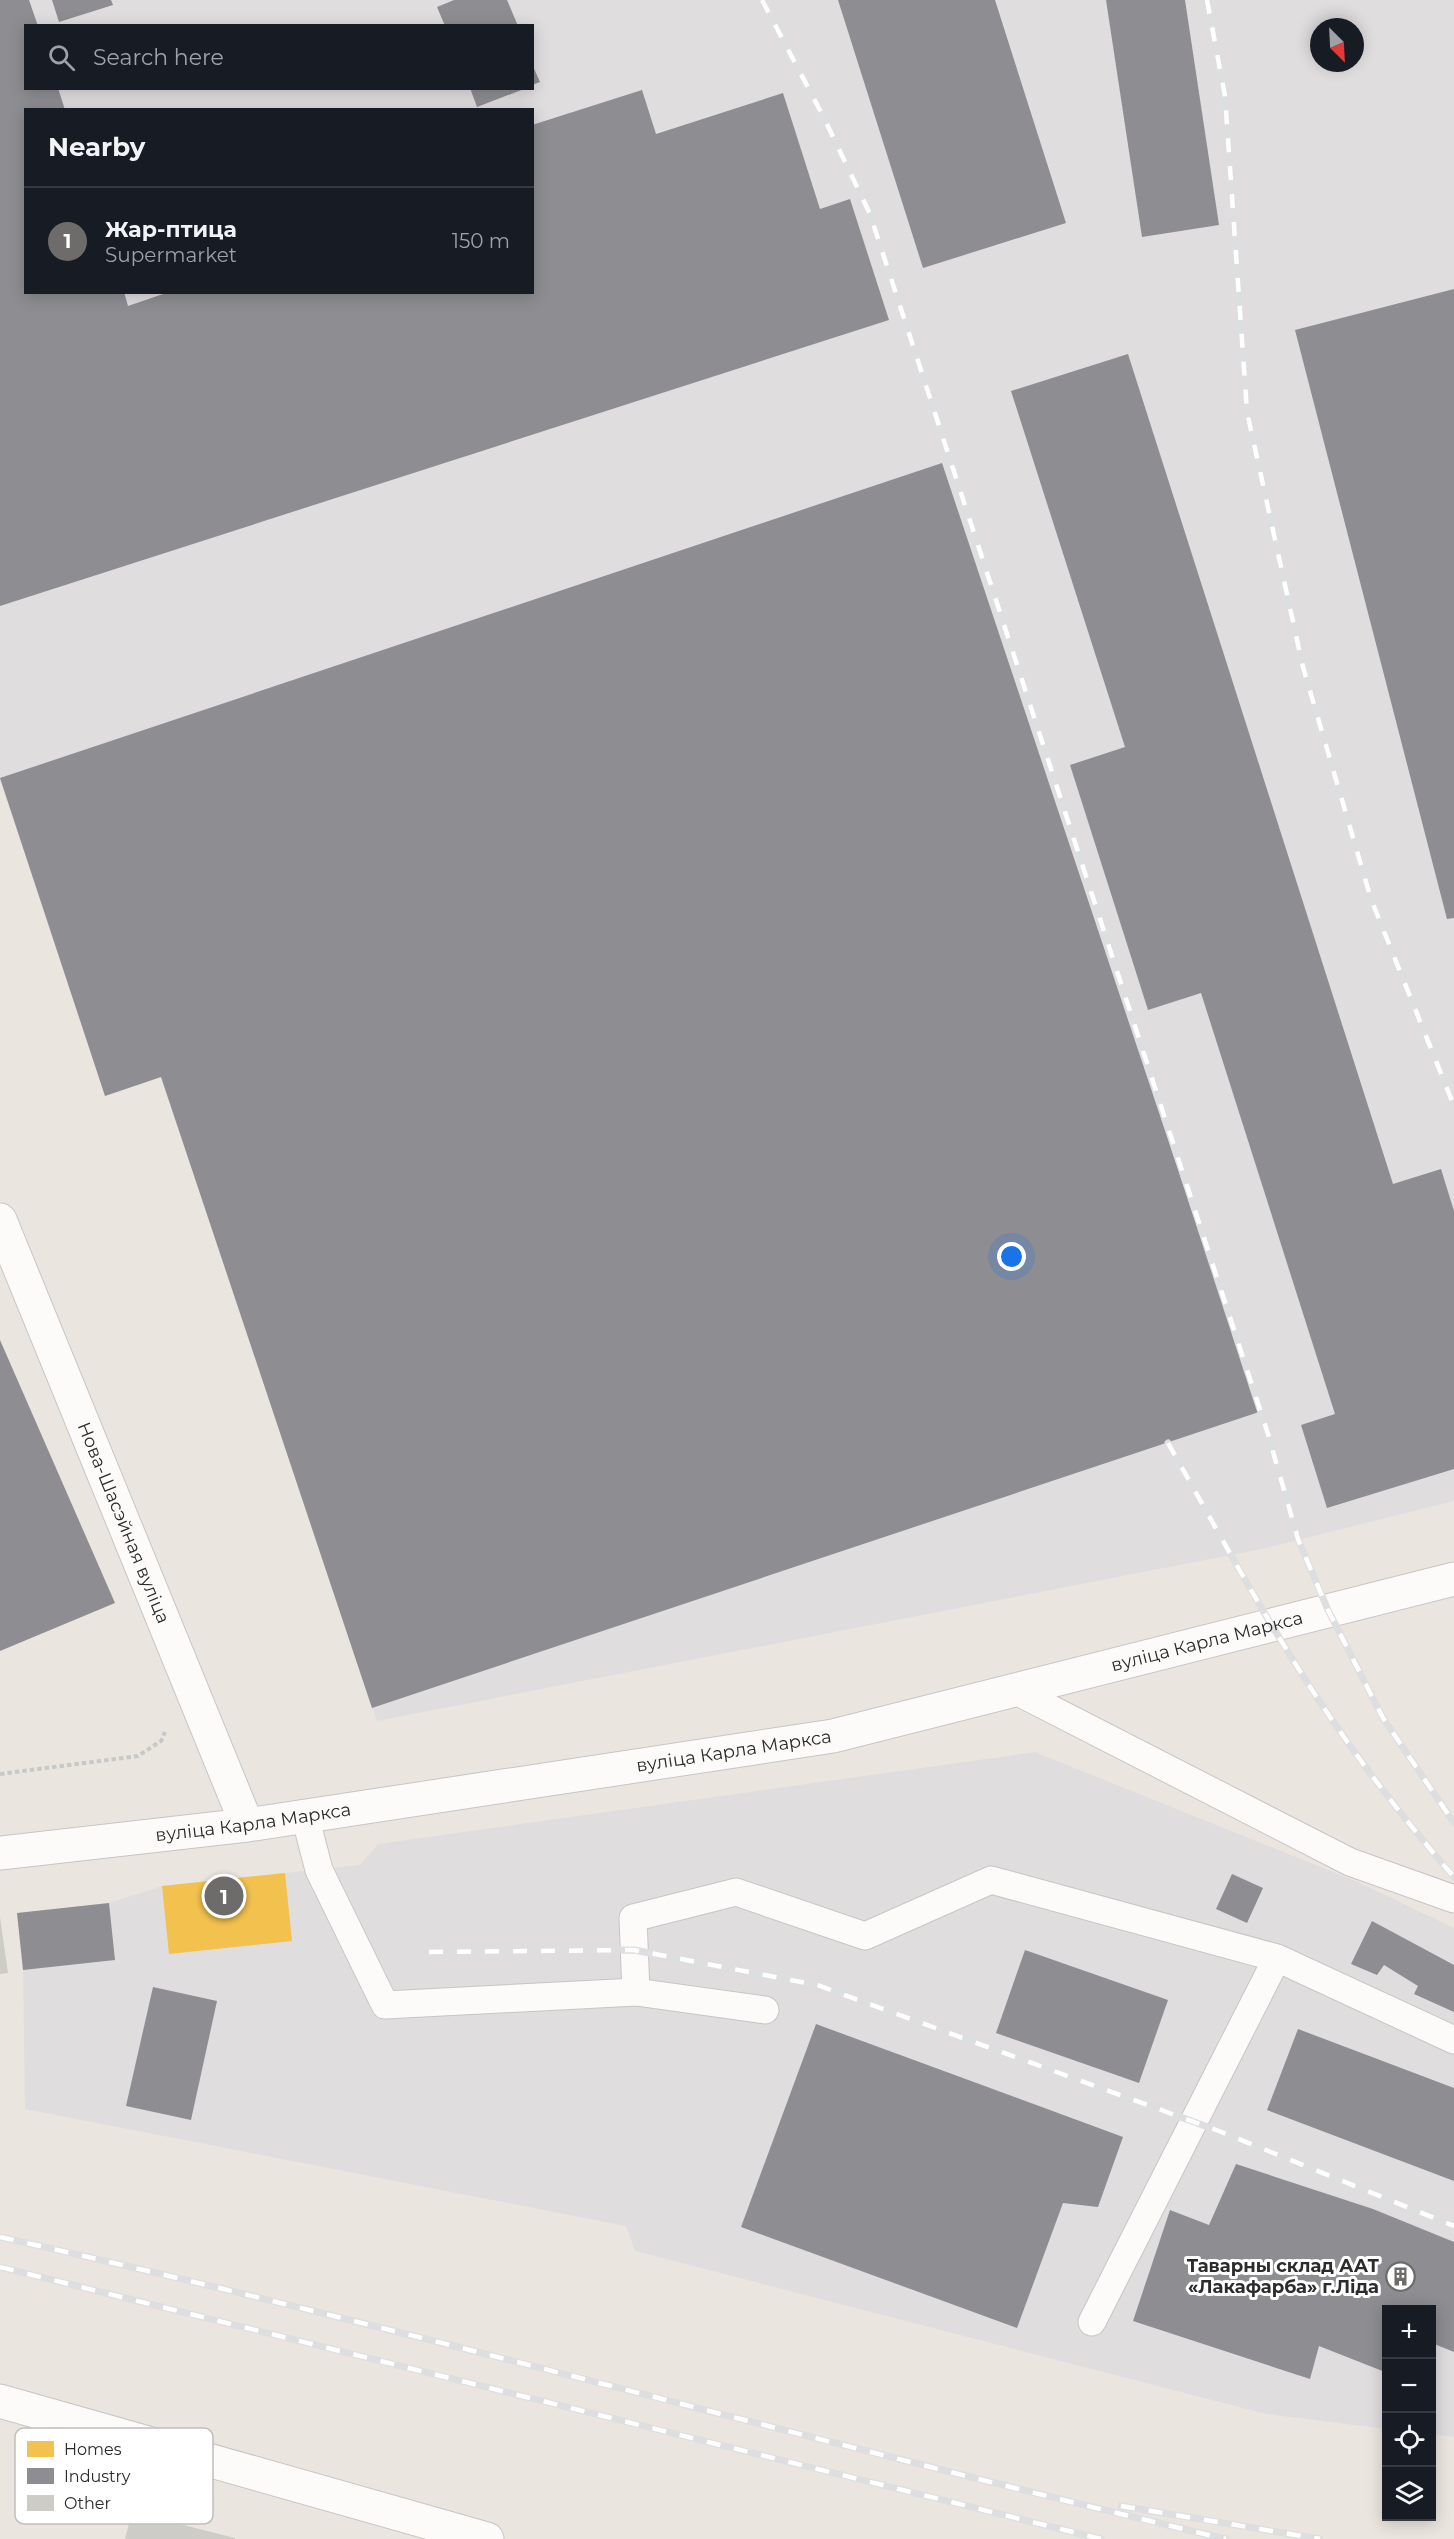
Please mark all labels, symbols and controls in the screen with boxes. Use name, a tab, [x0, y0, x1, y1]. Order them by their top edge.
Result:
north arrow	[1310, 18, 1364, 72]
search box	[24, 24, 534, 90]
icon: search	[45, 41, 78, 74]
text: Search here	[93, 44, 224, 71]
text: Nearby	[48, 131, 145, 163]
text: Жар-птица	[105, 216, 237, 243]
text: 1	[64, 229, 71, 253]
text: 150 m	[452, 229, 510, 253]
text: Supermarket	[105, 243, 237, 267]
your location	[997, 1242, 1026, 1271]
street label: Нова-Шасэйная вуліца	[73, 1419, 175, 1627]
street label: вуліца Карла Маркса	[1109, 1607, 1305, 1676]
street label: вуліца Карла Маркса	[635, 1725, 833, 1777]
street label: вуліца Карла Маркса	[154, 1798, 352, 1846]
pin: 1	[204, 1874, 244, 1918]
place label: Таварны склад ААТ «Лакафарба» г.Ліда	[1187, 2255, 1380, 2298]
building icon: Таварны склад ААТ «Лакафарба» г.Ліда	[1384, 2260, 1416, 2292]
map controls	[1382, 2305, 1436, 2521]
button: +	[1382, 2305, 1436, 2359]
button: −	[1382, 2359, 1436, 2413]
button: locate	[1382, 2413, 1436, 2467]
legend	[15, 2428, 213, 2524]
text: Homes	[64, 2440, 122, 2459]
text: Industry	[64, 2467, 131, 2486]
button: layers	[1382, 2467, 1436, 2521]
text: Other	[64, 2494, 111, 2513]

